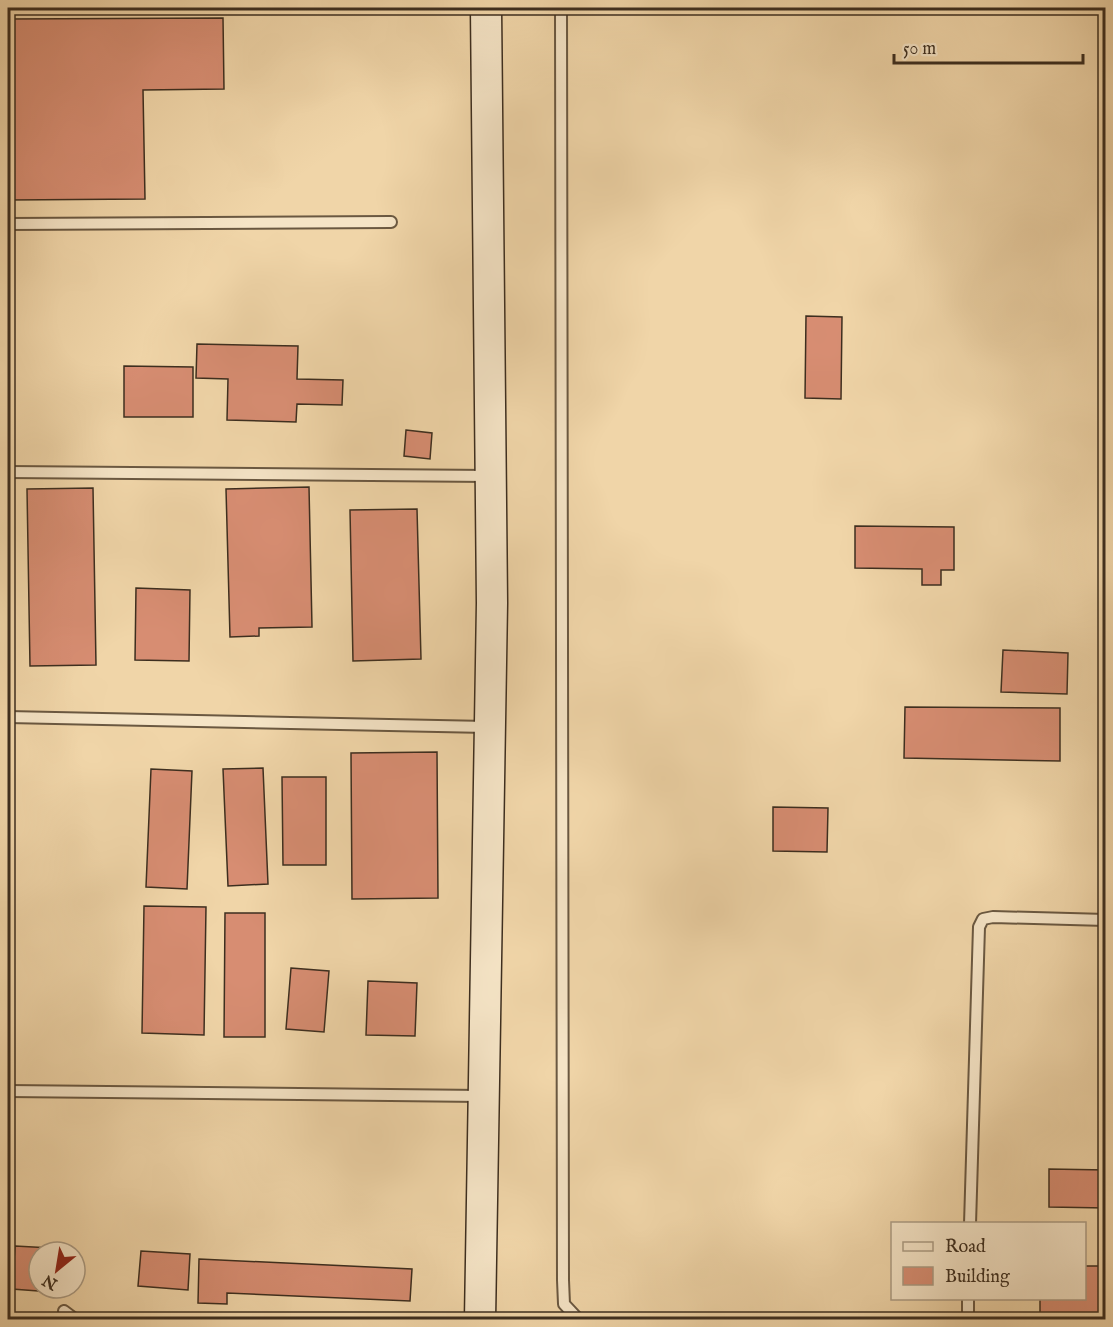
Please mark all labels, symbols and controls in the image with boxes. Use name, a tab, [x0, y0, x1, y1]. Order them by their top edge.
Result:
scale bar	[894, 27, 1083, 65]
text: 50 m	[903, 38, 936, 61]
legend	[891, 1222, 1086, 1300]
text: Road	[945, 1236, 986, 1259]
north arrow	[27, 1240, 87, 1300]
text: Building	[945, 1266, 1010, 1289]
text: N	[39, 1269, 62, 1294]

